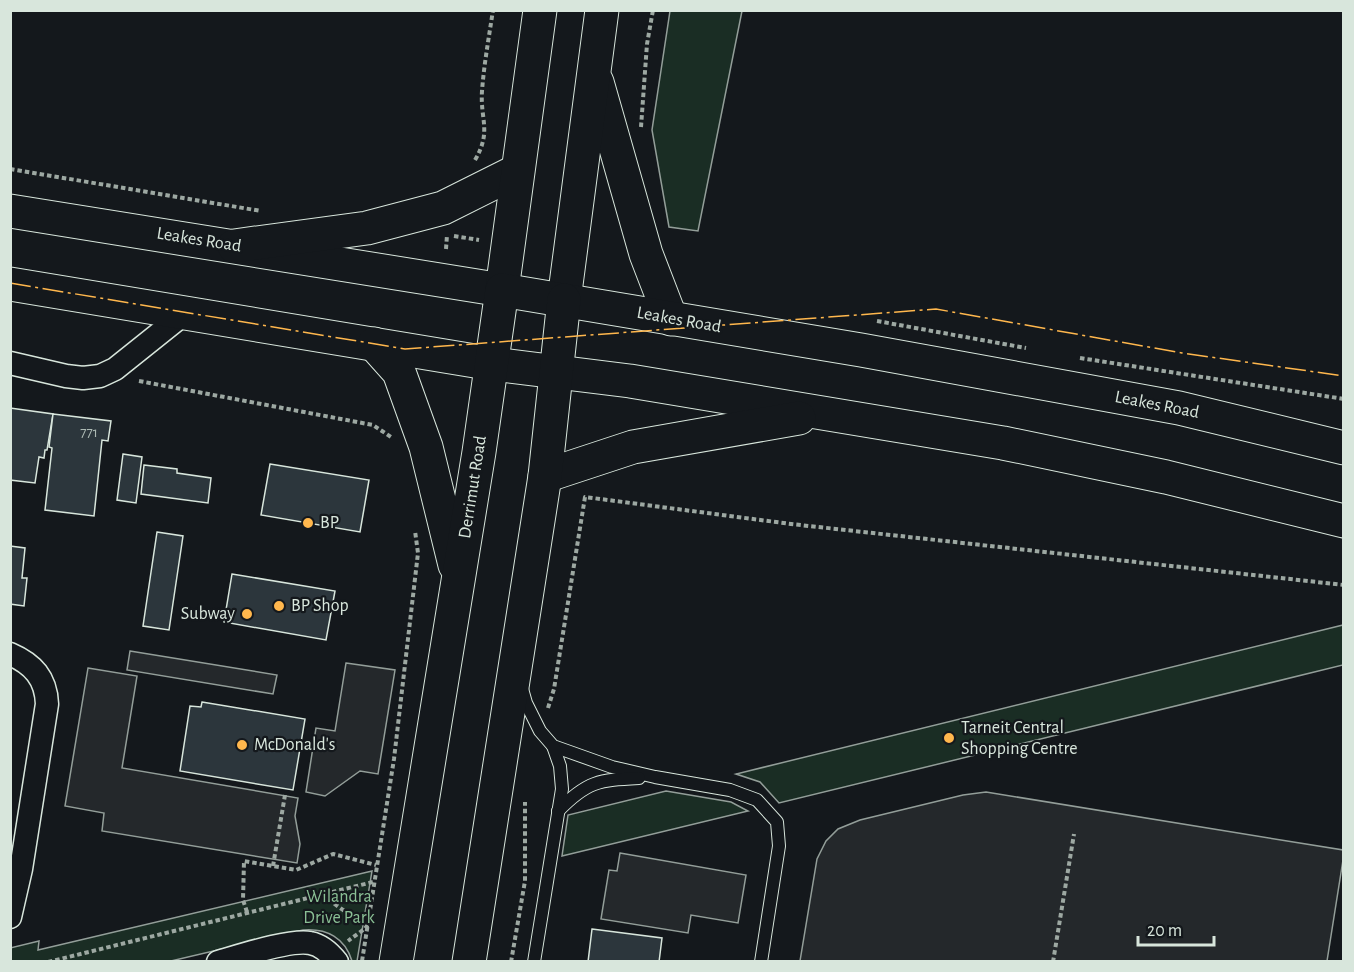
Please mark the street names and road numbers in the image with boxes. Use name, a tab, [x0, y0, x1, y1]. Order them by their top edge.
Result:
street label: Leakes Road	[155, 224, 243, 256]
street label: Leakes Road	[635, 304, 723, 336]
street label: Leakes Road	[1113, 388, 1201, 422]
street label: Derrimut Road	[456, 434, 490, 540]

